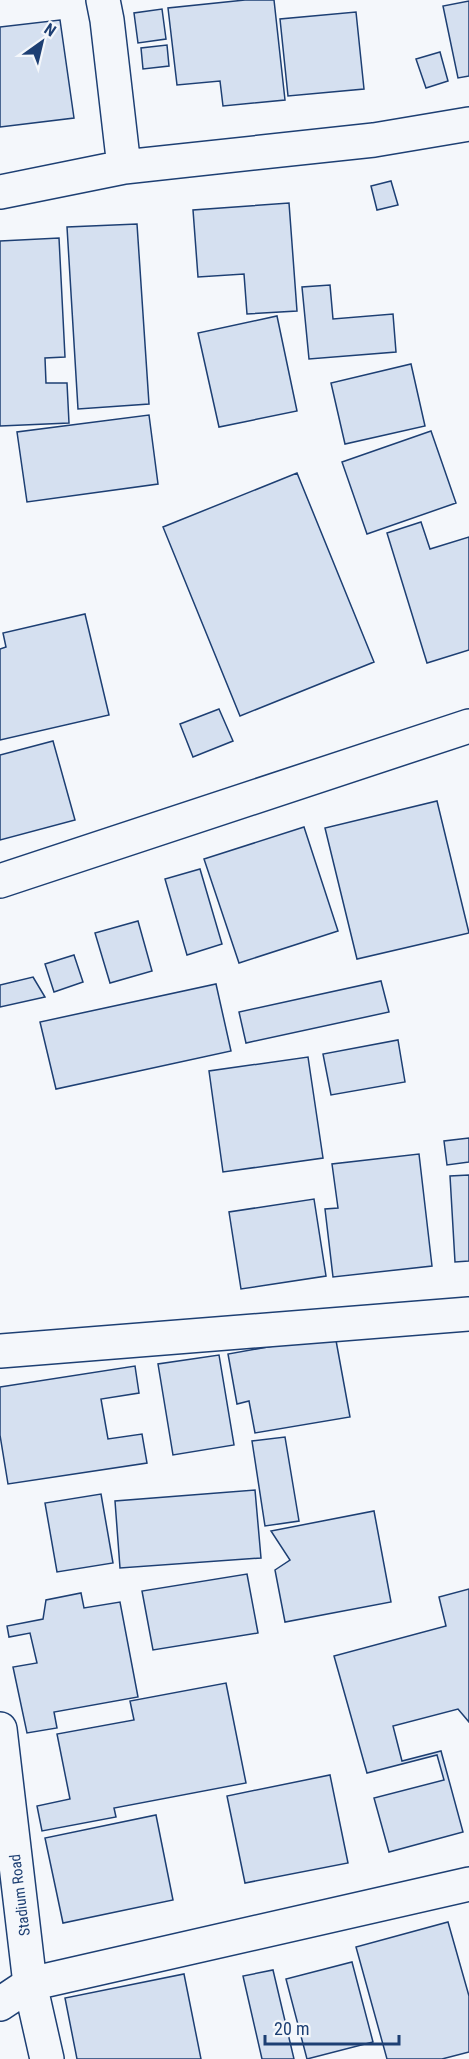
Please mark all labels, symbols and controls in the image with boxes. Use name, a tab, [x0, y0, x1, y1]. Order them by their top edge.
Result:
north arrow	[12, 12, 72, 72]
text: N	[41, 19, 59, 41]
street label: Stadium Road	[6, 1853, 34, 1937]
scale bar	[265, 2008, 398, 2046]
text: 20 m	[274, 2018, 309, 2039]

